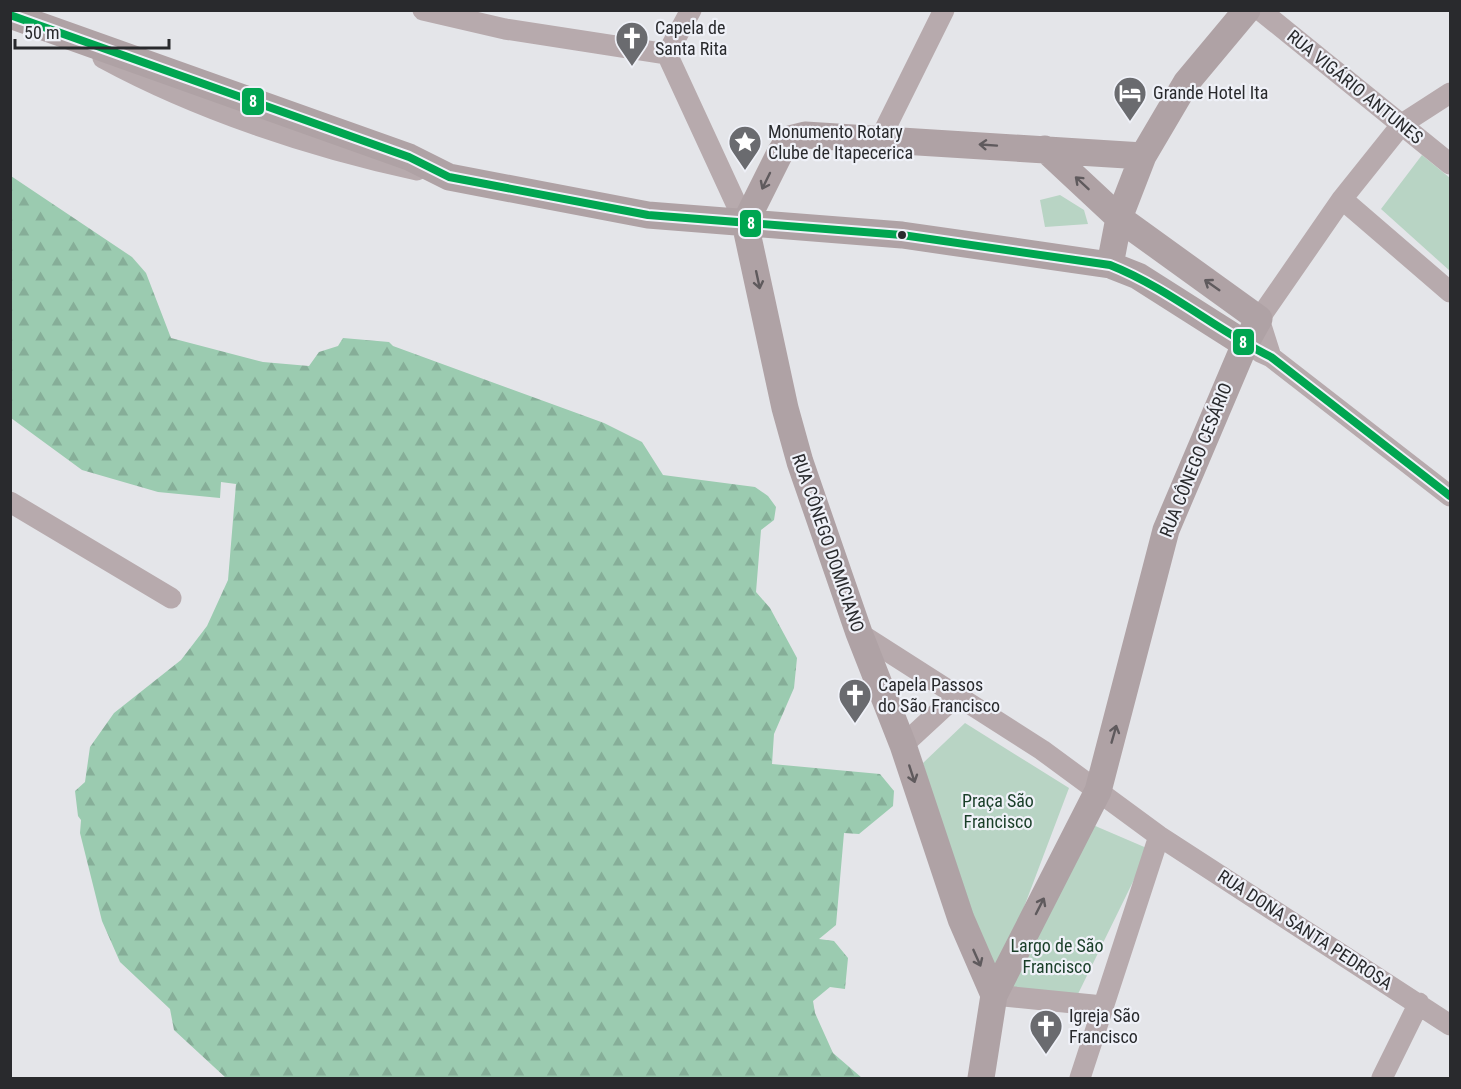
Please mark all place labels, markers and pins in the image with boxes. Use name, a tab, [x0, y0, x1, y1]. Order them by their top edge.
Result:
place label: Capela de Santa Rita	[655, 17, 727, 59]
church icon: Capela de Santa Rita	[614, 20, 650, 67]
hotel icon: Grande Hotel Ita	[1112, 75, 1148, 122]
place label: Grande Hotel Ita	[1153, 82, 1268, 103]
place label: Monumento Rotary Clube de Itapecerica	[768, 121, 913, 163]
place icon: Monumento Rotary Clube de Itapecerica	[727, 124, 763, 171]
unlabelled marker	[896, 229, 908, 241]
place label: Capela Passos do São Francisco	[878, 674, 1000, 716]
church icon: Capela Passos do São Francisco	[837, 677, 873, 724]
place label: Igreja São Francisco	[1069, 1005, 1140, 1047]
church icon: Igreja São Francisco	[1028, 1008, 1064, 1055]

